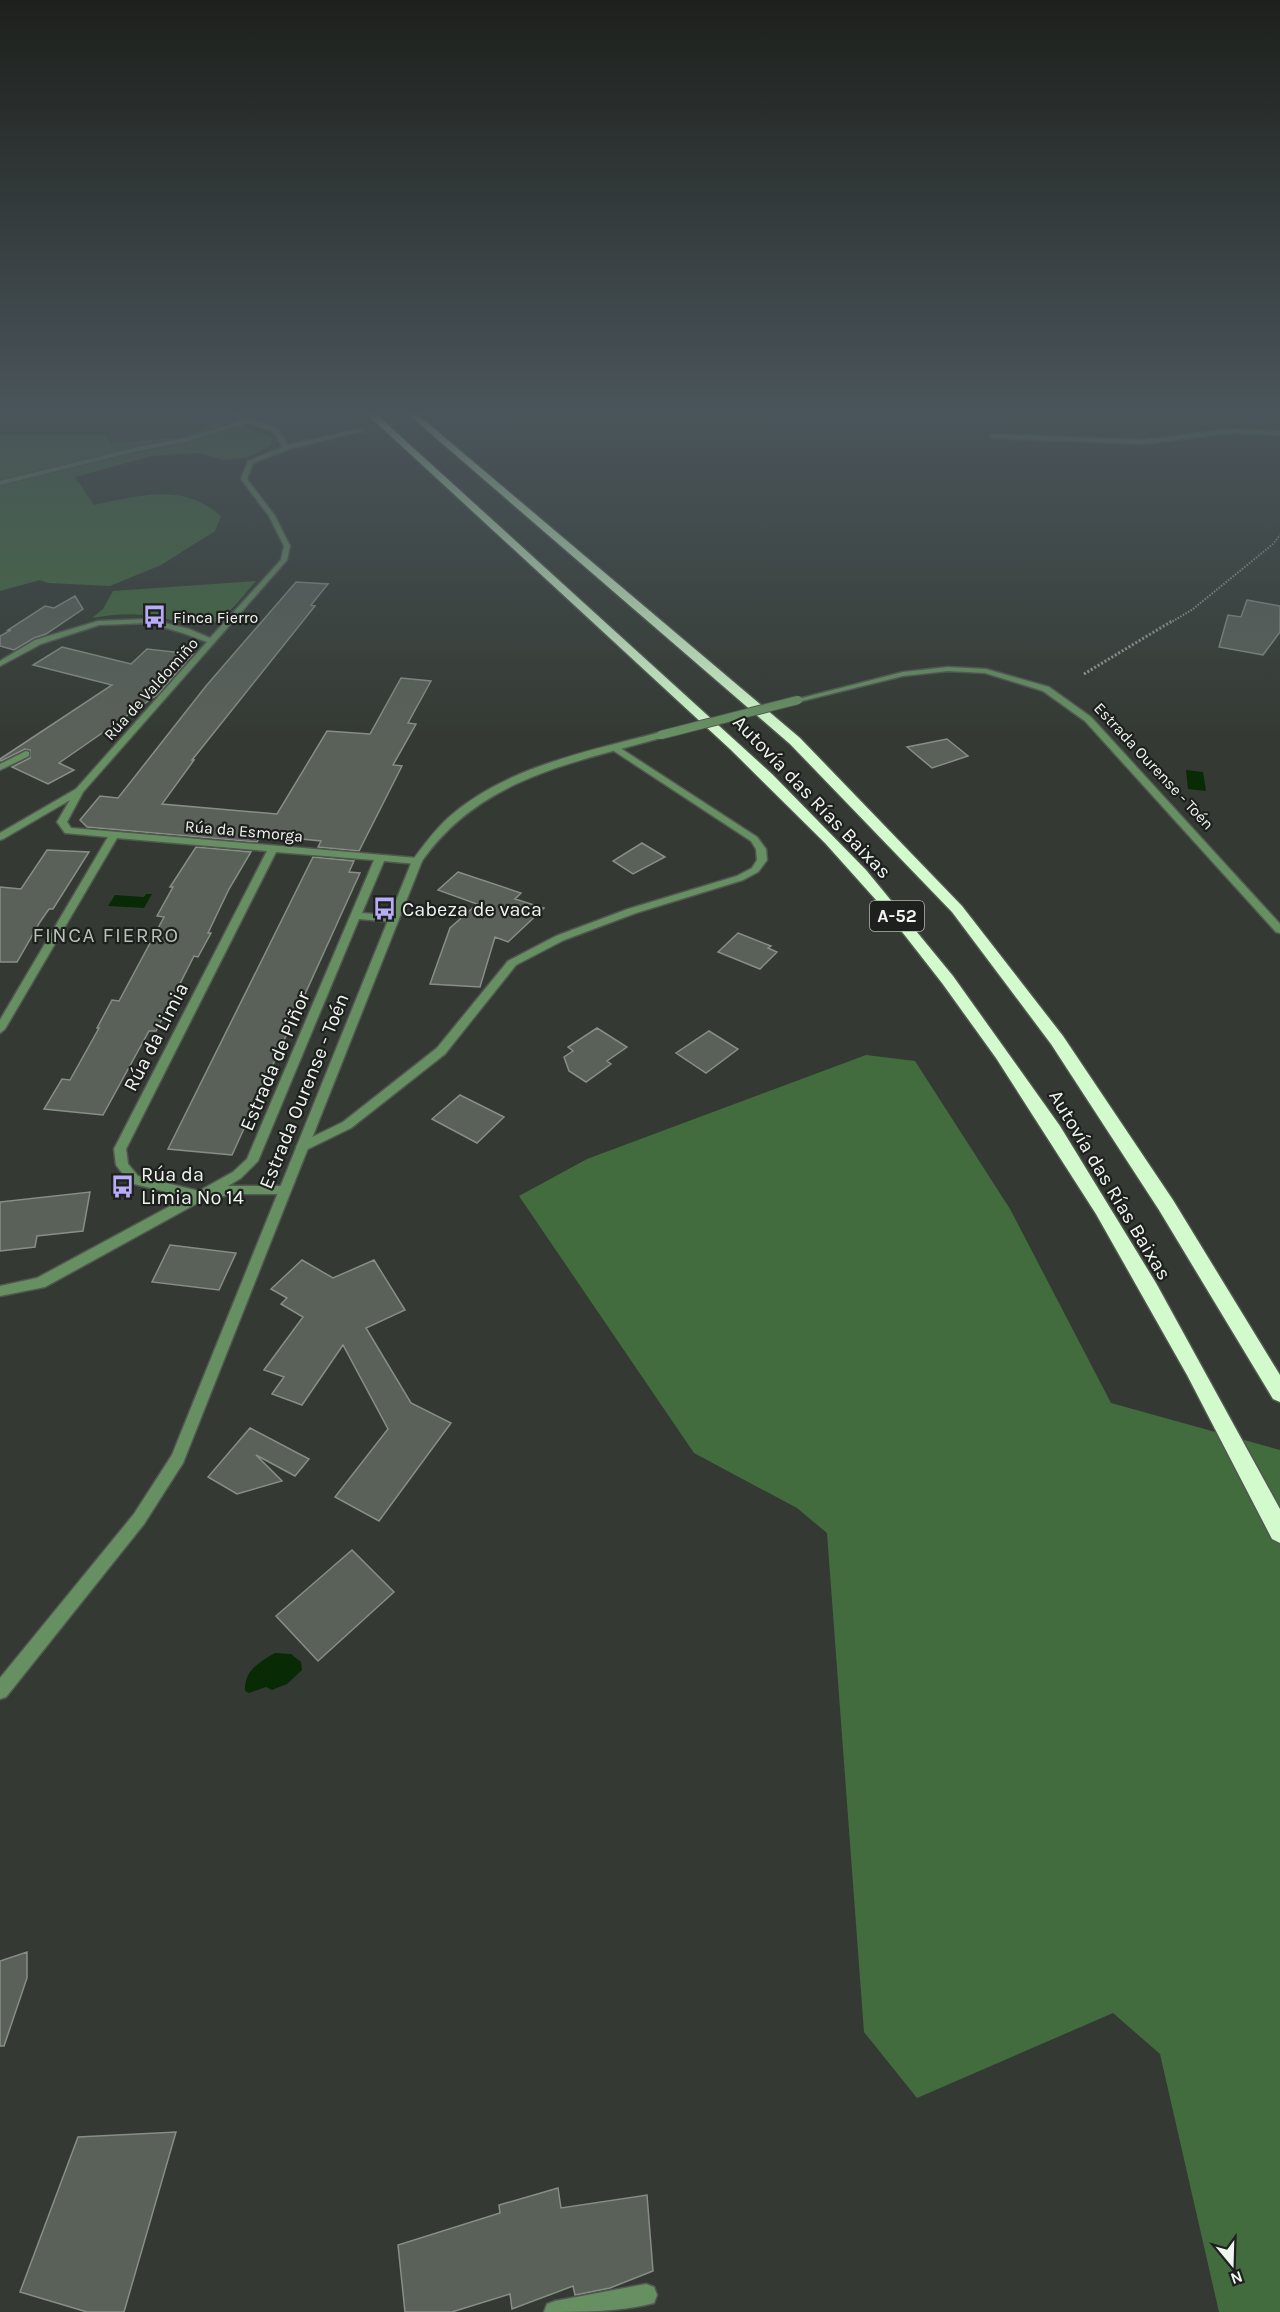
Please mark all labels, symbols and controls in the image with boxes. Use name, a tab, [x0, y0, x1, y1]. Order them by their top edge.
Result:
bus stop icon: Finca Fierro	[142, 604, 168, 630]
place label: Finca Fierro	[173, 608, 258, 627]
street label: Rúa de Valdomiño	[100, 634, 202, 744]
street label: Estrada Ourense - Toén	[1090, 698, 1218, 834]
street label: Autovía das Rías Baixas	[728, 711, 896, 883]
street label: Rúa da Esmorga	[184, 816, 304, 846]
bus stop icon: Cabeza de vaca	[371, 896, 397, 922]
place label: Cabeza de vaca	[402, 898, 542, 921]
road number: A-52	[870, 901, 924, 931]
district label: FINCA FIERRO	[32, 923, 180, 947]
street label: Rúa da Limia	[119, 979, 193, 1095]
street label: Estrada de Piñor	[235, 987, 315, 1134]
street label: Estrada Ourense - Toén	[254, 990, 354, 1192]
street label: Autovía das Rías Baixas	[1044, 1086, 1176, 1284]
place label: Rúa da Limia Nº 14	[141, 1163, 244, 1209]
bus stop icon: Rúa da Limia Nº 14	[110, 1173, 136, 1199]
north arrow	[1202, 2234, 1262, 2294]
text: N	[1228, 2267, 1245, 2289]

